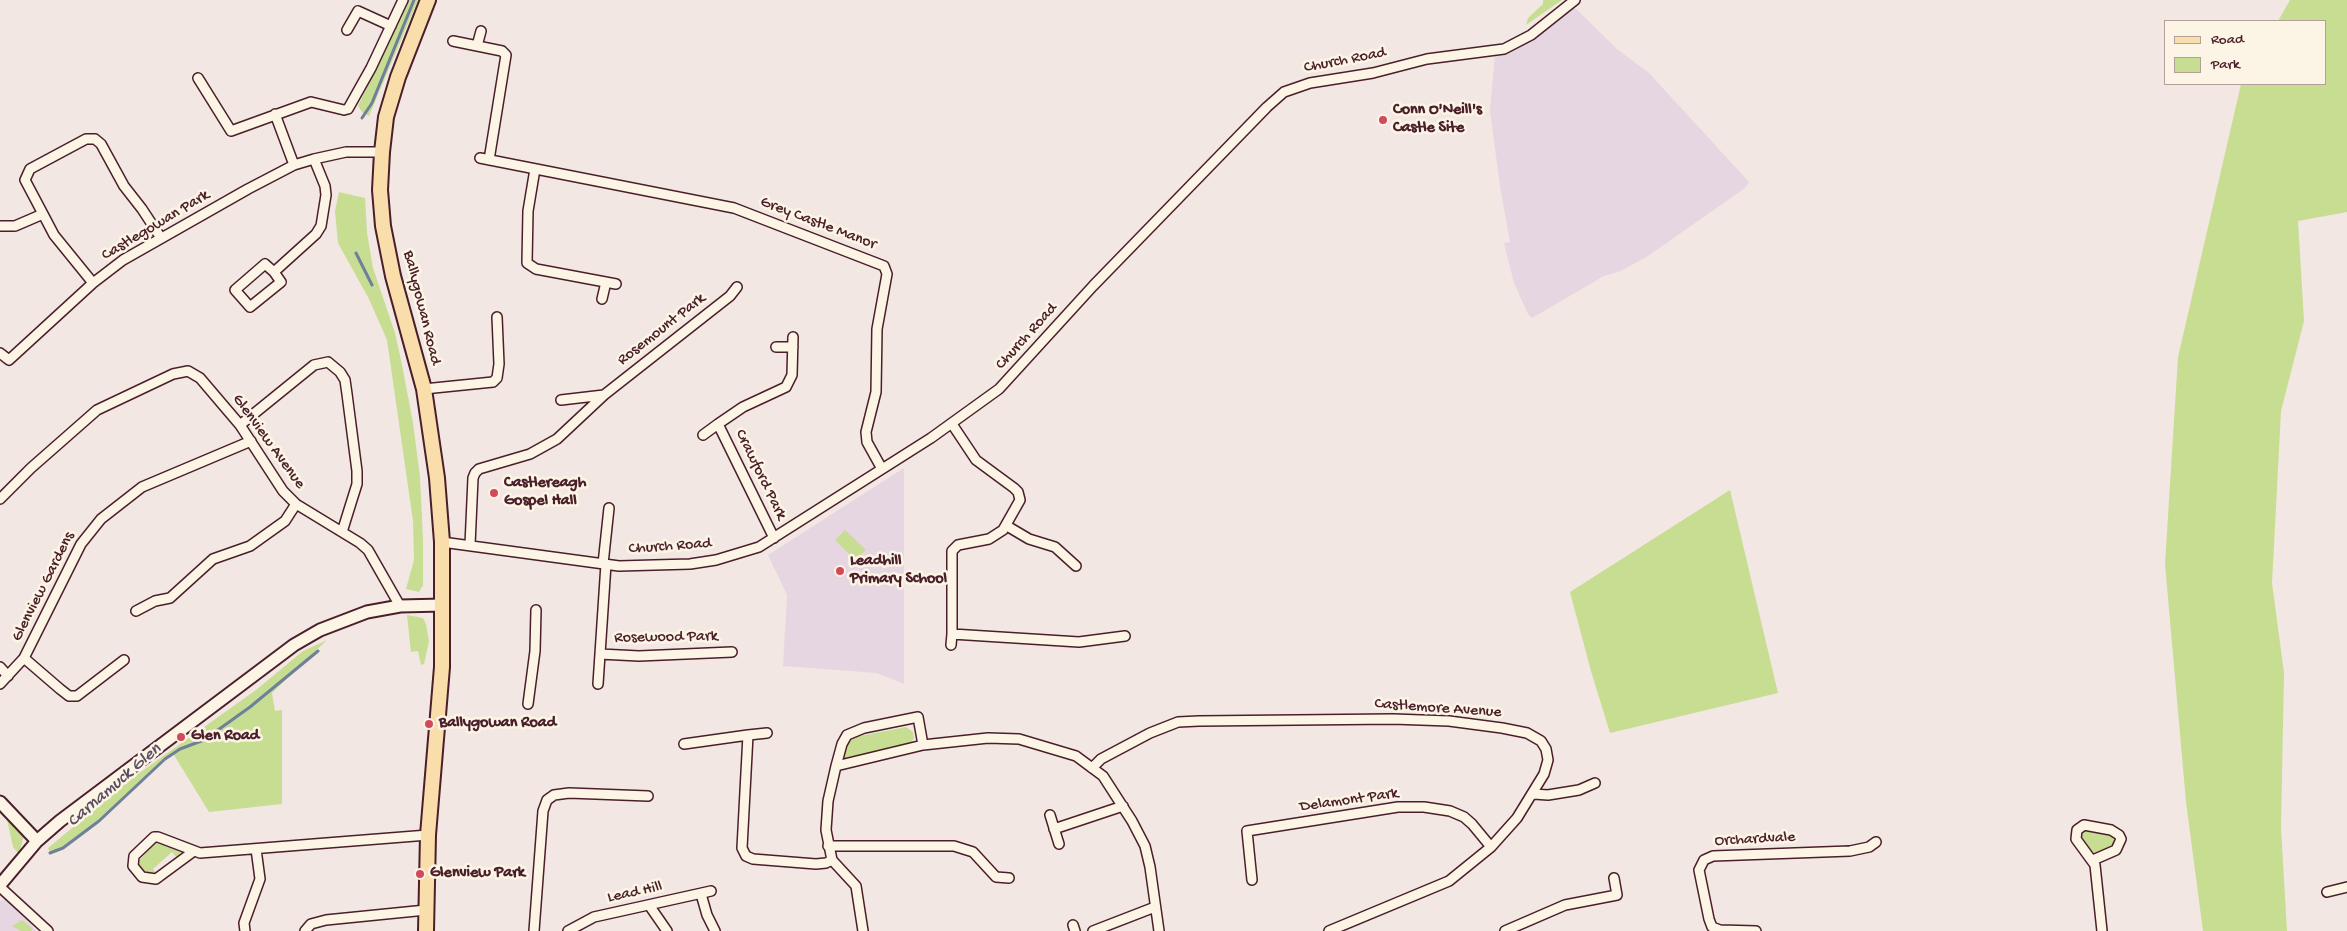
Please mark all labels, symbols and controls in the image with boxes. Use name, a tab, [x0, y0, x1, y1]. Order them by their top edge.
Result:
legend	[2164, 20, 2327, 85]
text: Road	[2211, 31, 2244, 49]
street label: Church Road	[1302, 44, 1388, 78]
text: Park	[2211, 56, 2240, 74]
place label: Conn O'Neill's Castle Site	[1393, 101, 1482, 139]
marker: Conn O'Neill's Castle Site	[1377, 114, 1389, 126]
street label: Castlegowan Park	[99, 186, 213, 266]
street label: Grey Castle Manor	[757, 193, 879, 255]
street label: Ballygowan Road	[398, 249, 444, 367]
street label: Rosemount Park	[614, 290, 710, 370]
street label: Church Road	[992, 300, 1062, 374]
street label: Glenview Avenue	[227, 391, 309, 493]
street label: Crawford Park	[730, 427, 790, 523]
place label: Castlereagh Gospel Hall	[504, 474, 586, 512]
marker: Castlereagh Gospel Hall	[488, 487, 500, 499]
street label: Glenview Gardens	[8, 529, 80, 645]
street label: Church Road	[628, 535, 712, 559]
place label: Leadhill Primary School	[850, 552, 947, 590]
marker: Leadhill Primary School	[834, 565, 846, 577]
street label: Rosewood Park	[614, 627, 718, 649]
street label: Castlemore Avenue	[1374, 695, 1502, 723]
place label: Ballygowan Road	[439, 714, 556, 734]
marker: Ballygowan Road	[423, 718, 435, 730]
place label: Glen Road	[191, 727, 259, 747]
marker: Glen Road	[175, 731, 187, 743]
water label: Carnamuck Glen	[64, 739, 166, 833]
street label: Delamont Park	[1299, 785, 1399, 817]
street label: Orchardvale	[1714, 828, 1796, 852]
place label: Glenview Park	[430, 864, 525, 884]
marker: Glenview Park	[414, 868, 426, 880]
street label: Lead Hill	[606, 878, 664, 908]

